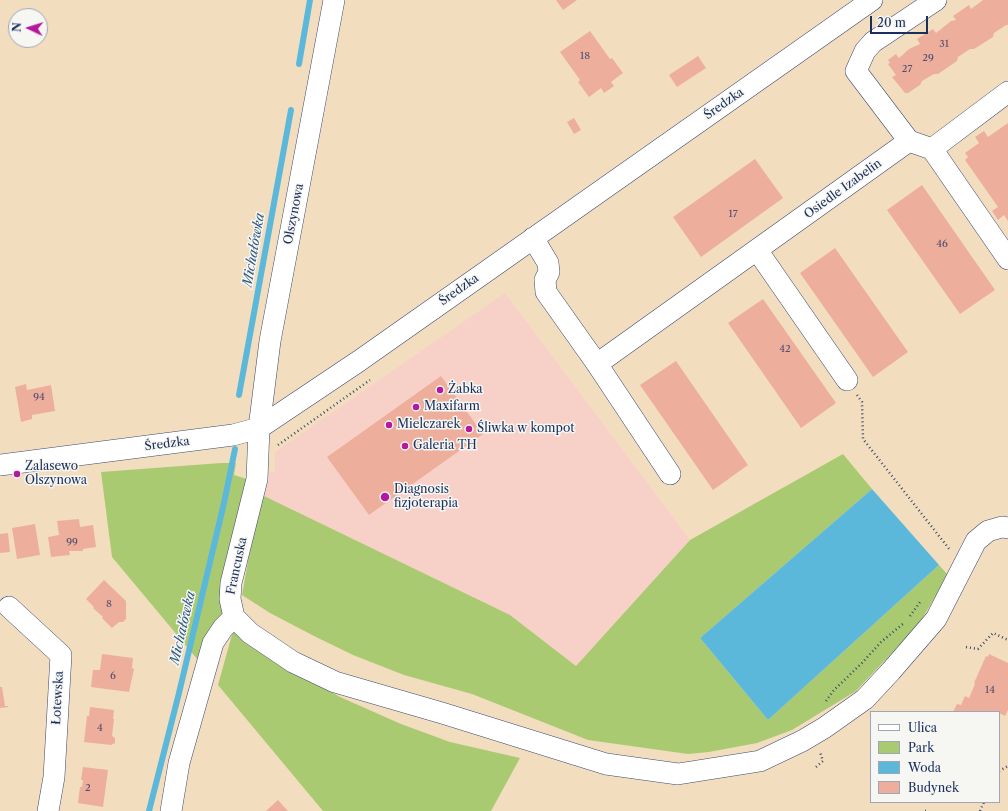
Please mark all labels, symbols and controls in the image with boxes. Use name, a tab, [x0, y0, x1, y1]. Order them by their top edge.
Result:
north arrow	[8, 8, 48, 48]
scale bar	[872, 8, 930, 34]
text: 20 m	[877, 15, 906, 30]
text: N	[10, 22, 24, 32]
house number: 31	[939, 38, 949, 50]
house number: 18	[580, 50, 590, 62]
house number: 29	[922, 52, 934, 64]
house number: 27	[902, 63, 912, 75]
street label: Średzka	[701, 85, 747, 123]
street label: Osiedle Izabelin	[802, 156, 884, 222]
street label: Olszynowa	[281, 182, 307, 246]
house number: 17	[728, 208, 738, 220]
water label: Michałówka	[240, 212, 268, 288]
house number: 46	[936, 238, 948, 250]
street label: Średzka	[436, 271, 482, 309]
house number: 42	[779, 343, 791, 355]
place label: Żabka	[448, 383, 483, 397]
marker: Żabka	[435, 385, 445, 395]
house number: 94	[33, 391, 45, 403]
place label: Maxifarm	[424, 400, 480, 414]
marker: Maxifarm	[411, 402, 421, 412]
place label: Mielczarek	[397, 418, 460, 432]
marker: Mielczarek	[384, 420, 394, 430]
place label: Śliwka w kompot	[477, 422, 574, 436]
marker: Śliwka w kompot	[464, 424, 474, 434]
street label: Średzka	[144, 434, 190, 454]
place label: Galeria TH	[413, 439, 477, 453]
marker: Galeria TH	[400, 441, 410, 451]
place label: Zalasewo Olszynowa	[25, 460, 87, 488]
marker: Zalasewo Olszynowa	[12, 469, 22, 479]
place label: Diagnosis fizjoterapia	[394, 483, 458, 511]
marker: Diagnosis fizjoterapia	[379, 491, 391, 503]
house number: 99	[66, 536, 78, 548]
street label: Francuska	[224, 536, 250, 596]
water label: Michałówka	[167, 590, 199, 666]
house number: 8	[106, 598, 112, 610]
house number: 6	[110, 670, 116, 682]
street label: Łotewska	[49, 671, 67, 725]
house number: 14	[985, 684, 995, 696]
legend	[870, 711, 1000, 803]
text: Ulica	[908, 720, 937, 735]
house number: 4	[97, 722, 103, 734]
text: Park	[908, 740, 934, 755]
text: Woda	[908, 760, 941, 775]
text: Budynek	[908, 780, 959, 795]
house number: 2	[85, 782, 91, 794]

